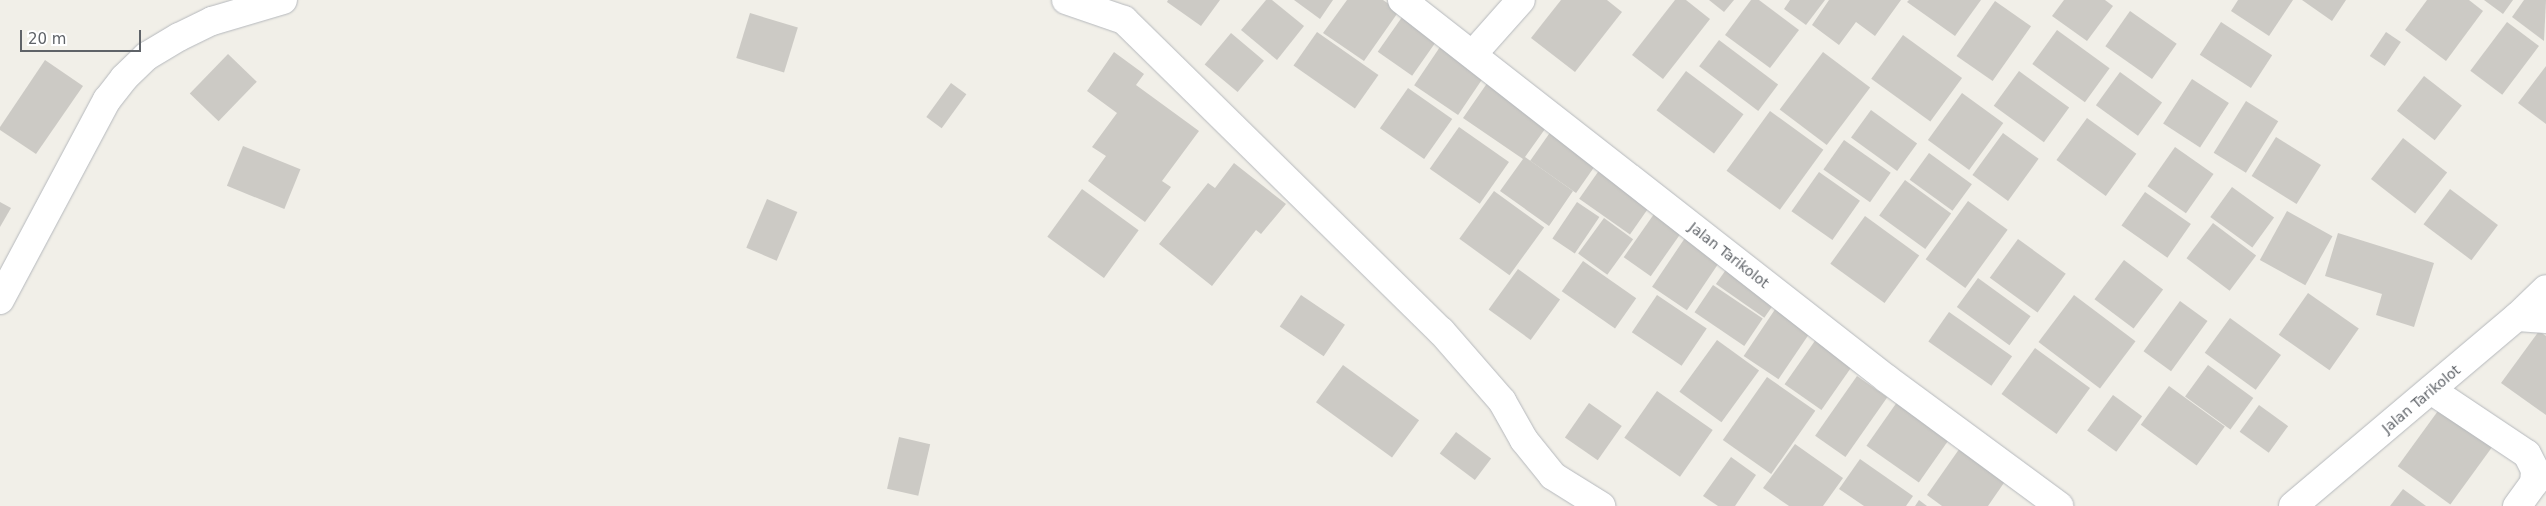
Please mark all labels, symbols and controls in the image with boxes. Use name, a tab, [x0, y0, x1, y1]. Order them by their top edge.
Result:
scale bar	[22, 20, 144, 52]
text: 20 m	[28, 30, 66, 48]
street label: Jalan Tarikolot	[1686, 218, 1772, 292]
street label: Jalan Tarikolot	[2378, 361, 2464, 437]

